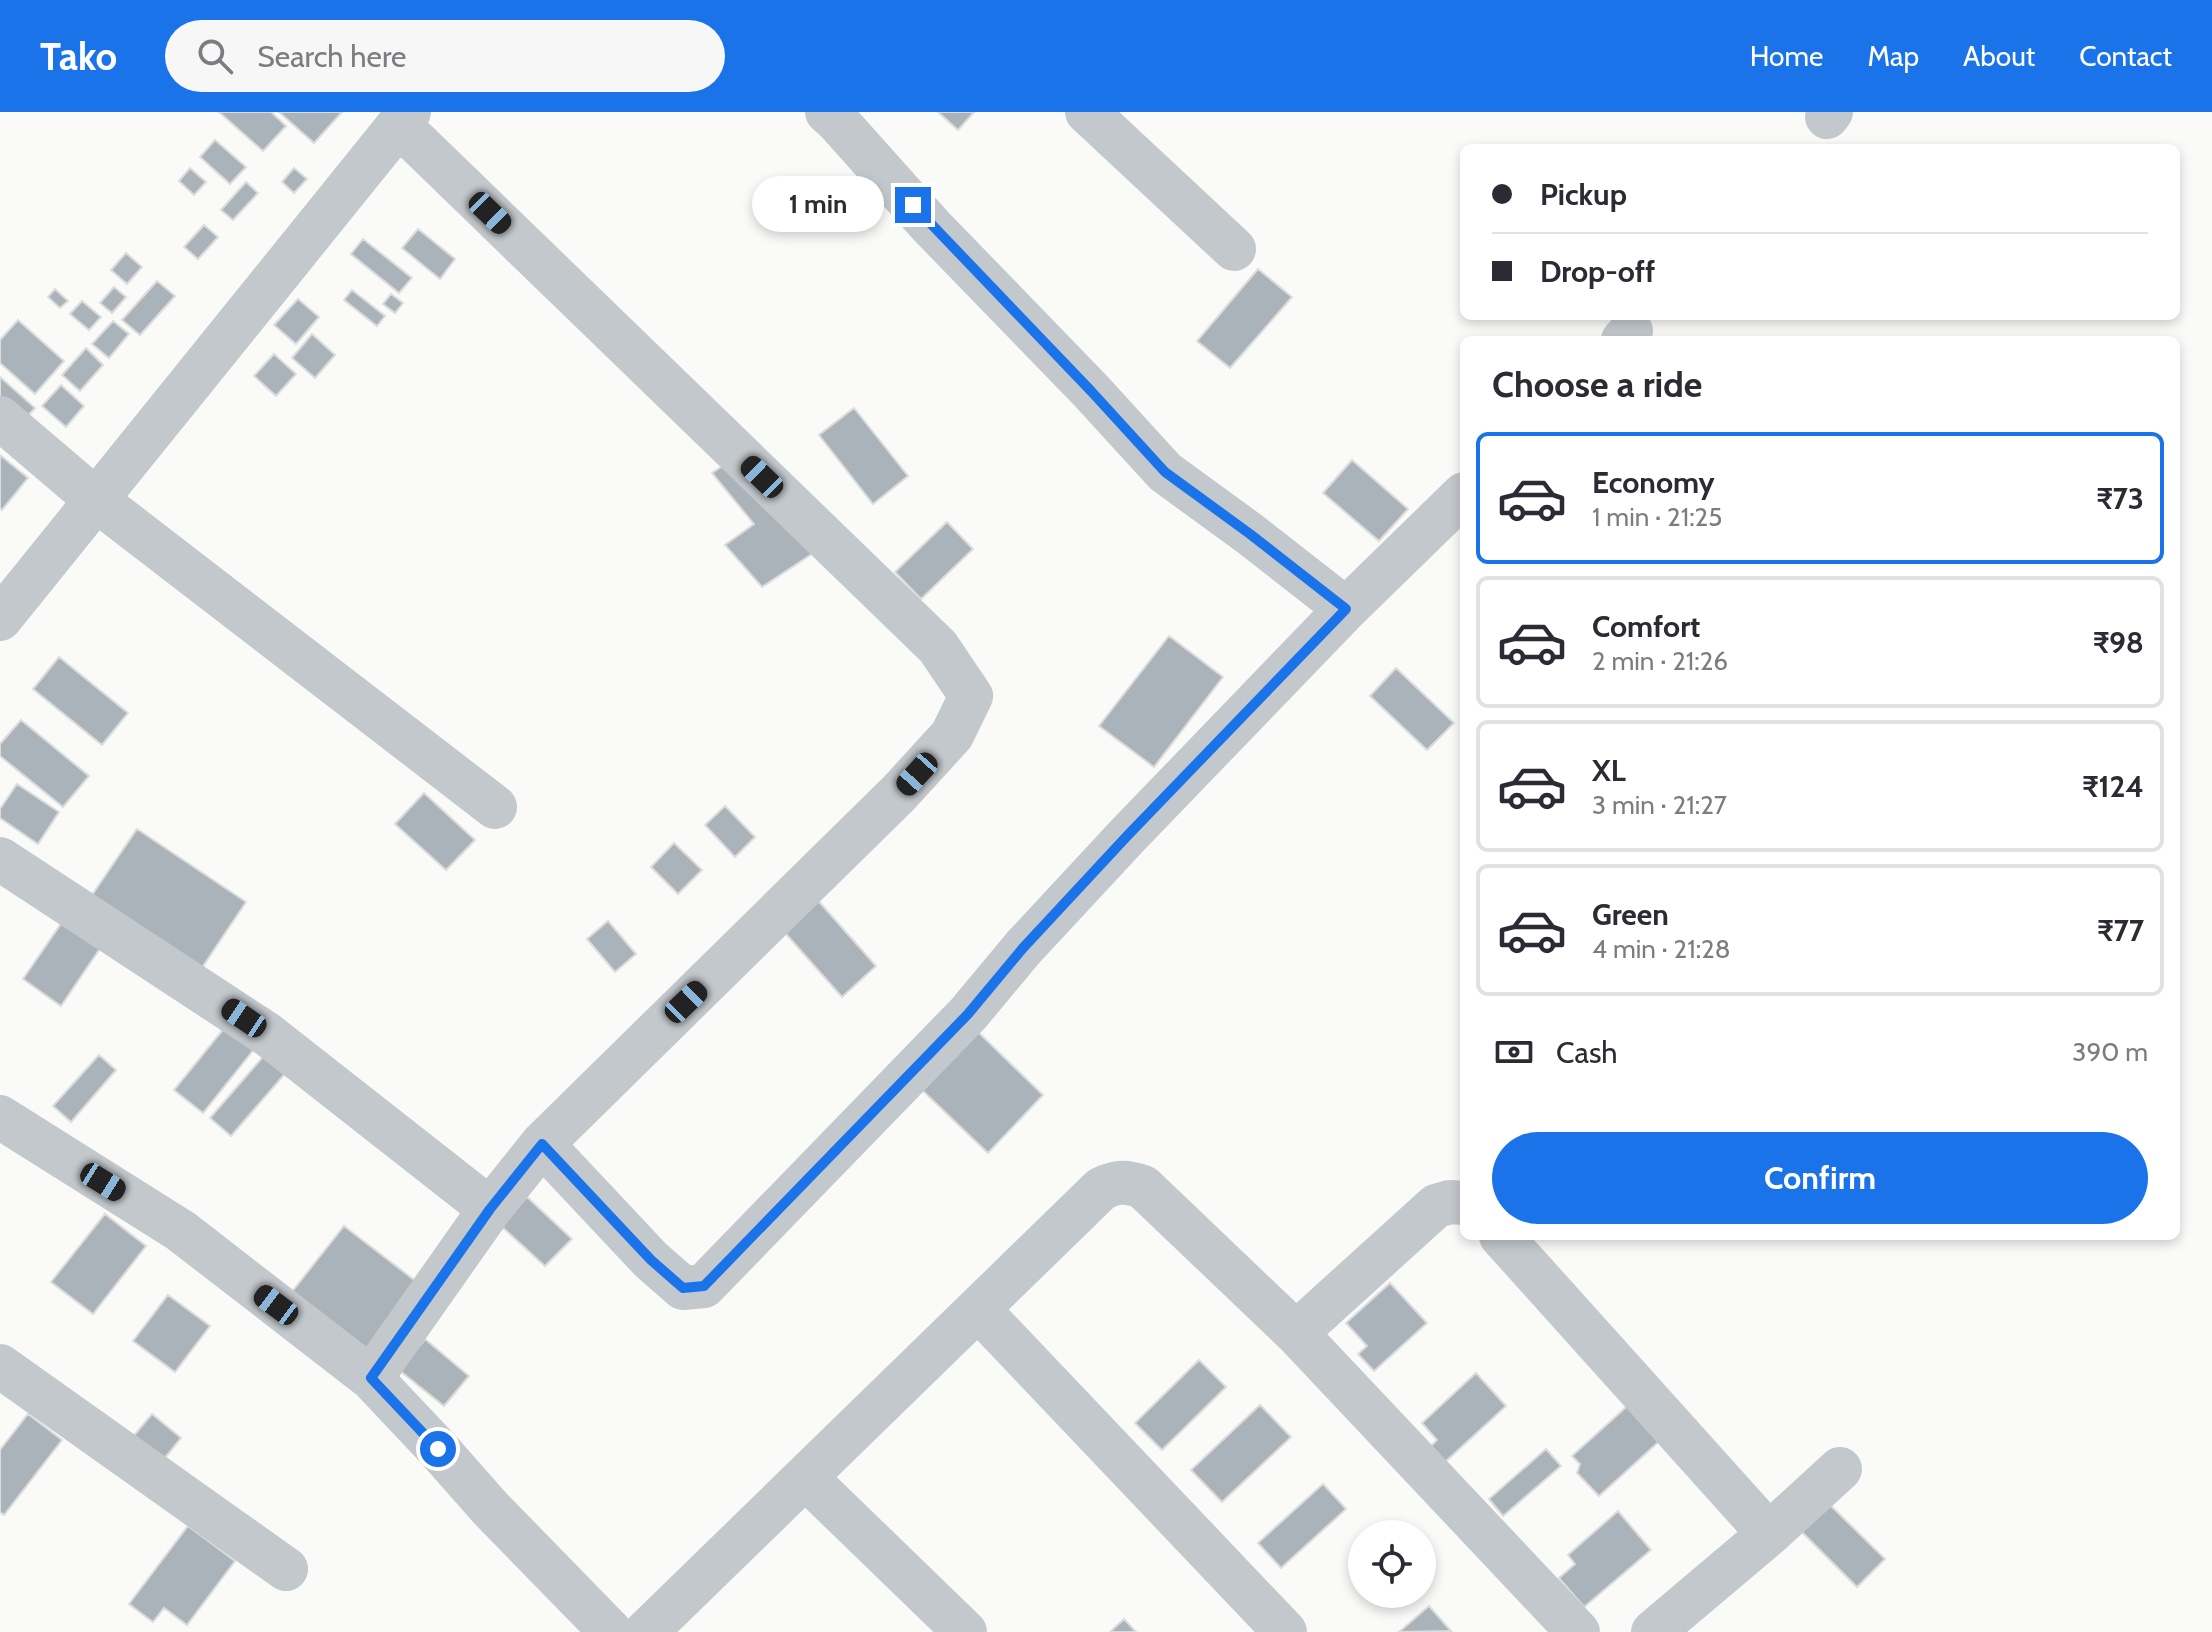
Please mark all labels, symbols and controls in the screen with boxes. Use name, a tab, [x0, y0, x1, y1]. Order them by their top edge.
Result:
search box	[165, 20, 725, 92]
text: Tako	[40, 33, 117, 80]
icon: search	[193, 34, 237, 78]
text: Search here	[257, 38, 406, 75]
text: Home	[1750, 39, 1823, 73]
text: Map	[1867, 39, 1919, 73]
text: About	[1963, 39, 2035, 73]
text: Contact	[2079, 39, 2172, 73]
text: Pickup	[1540, 176, 1627, 213]
callout: 1 min	[753, 177, 885, 233]
route end	[895, 187, 931, 223]
car	[464, 188, 516, 238]
text: 1 min	[789, 188, 847, 220]
text: Drop-off	[1540, 253, 1655, 290]
text: Choose a ride	[1492, 362, 1702, 406]
car	[736, 452, 788, 502]
icon: car	[1496, 462, 1568, 534]
text: Economy	[1592, 464, 1715, 501]
text: ₹73	[2096, 480, 2144, 517]
text: 1 min · 21:25	[1592, 501, 1722, 533]
icon: car	[1496, 606, 1568, 678]
text: Comfort	[1592, 608, 1700, 645]
text: ₹98	[2093, 624, 2144, 661]
text: 2 min · 21:26	[1592, 645, 1728, 677]
car	[892, 748, 942, 800]
icon: car	[1496, 750, 1568, 822]
text: XL	[1592, 752, 1626, 789]
text: ₹124	[2082, 768, 2144, 805]
text: 3 min · 21:27	[1592, 789, 1727, 821]
icon: car	[1496, 894, 1568, 966]
text: Green	[1592, 896, 1669, 933]
text: ₹77	[2097, 912, 2144, 949]
text: 4 min · 21:28	[1592, 933, 1731, 965]
car	[660, 977, 712, 1027]
car	[217, 995, 271, 1041]
icon: cash	[1492, 1030, 1536, 1074]
text: Cash	[1556, 1034, 1618, 1071]
text: 390 m	[2072, 1036, 2148, 1068]
button: Confirm	[1492, 1132, 2148, 1224]
car	[76, 1159, 130, 1205]
car	[250, 1281, 302, 1329]
route start	[420, 1431, 456, 1467]
map controls	[1348, 1520, 1436, 1608]
button: locate	[1348, 1520, 1436, 1608]

